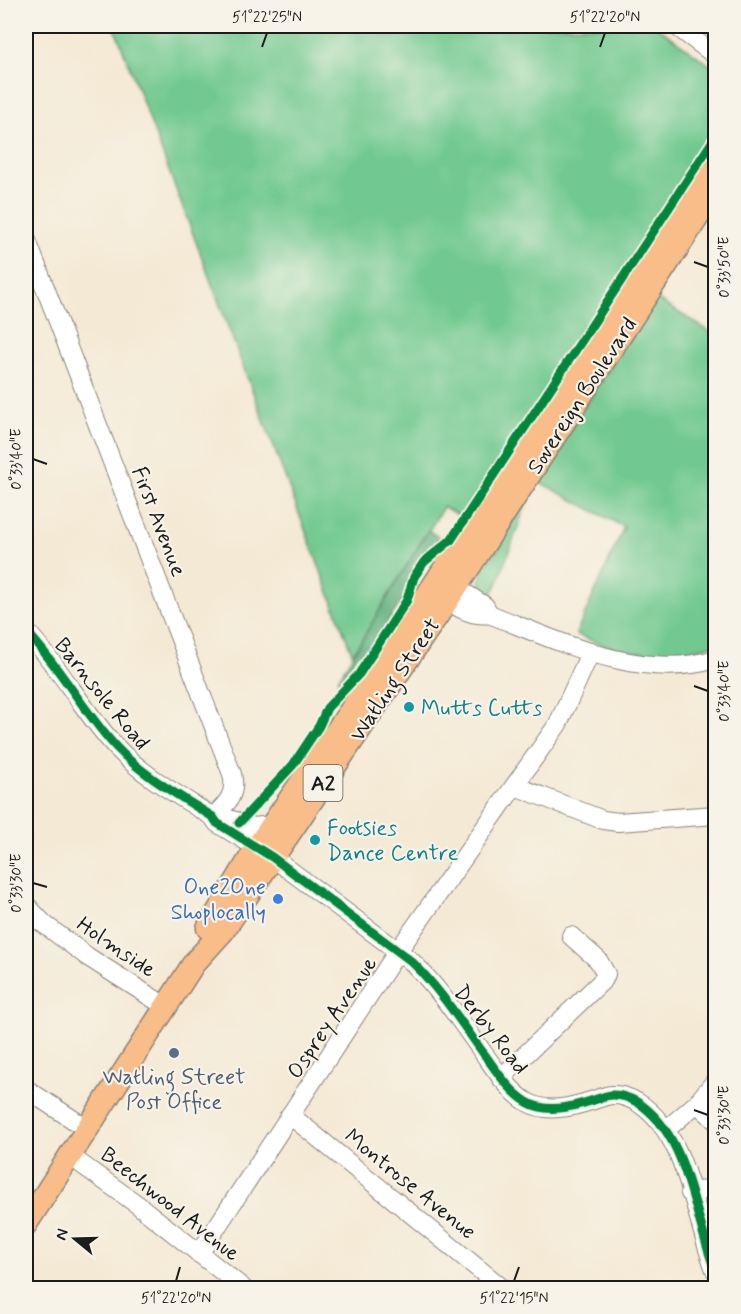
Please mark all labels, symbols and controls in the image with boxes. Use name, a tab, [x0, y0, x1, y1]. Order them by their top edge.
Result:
text: 51°22'25"N	[232, 8, 302, 28]
text: 51°22'20"N	[570, 8, 640, 28]
text: 0°33'50"E	[715, 236, 735, 298]
street label: Sovereign Boulevard	[522, 312, 645, 480]
text: 0°33'40"E	[7, 428, 27, 490]
street label: First Avenue	[124, 463, 192, 581]
street label: Watling Street	[344, 613, 450, 749]
street label: Barnsole Road	[48, 632, 155, 756]
text: 0°33'40"E	[715, 660, 735, 722]
place label: Mutts Cutts	[421, 695, 543, 723]
marker: Mutts Cutts	[402, 700, 416, 714]
road number: A2	[304, 765, 342, 801]
place label: Footsies Dance Centre	[327, 815, 459, 868]
marker: Footsies Dance Centre	[308, 833, 322, 847]
text: 0°33'30"E	[7, 853, 27, 913]
place label: One2One Shoplocally	[171, 874, 266, 927]
marker: One2One Shoplocally	[271, 892, 285, 906]
street label: Holmside	[71, 911, 161, 984]
street label: Osprey Avenue	[281, 952, 384, 1085]
street label: Derby Road	[447, 980, 534, 1081]
marker: Watling Street Post Office	[167, 1046, 181, 1060]
place label: Watling Street Post Office	[103, 1064, 245, 1117]
text: 0°33'30"E	[715, 1085, 735, 1145]
street label: Montrose Avenue	[338, 1123, 481, 1246]
street label: Beechwood Avenue	[94, 1141, 245, 1268]
north arrow	[45, 1209, 105, 1269]
text: N	[51, 1226, 74, 1243]
text: 51°22'20"N	[141, 1289, 211, 1309]
text: 51°22'15"N	[479, 1289, 549, 1309]

